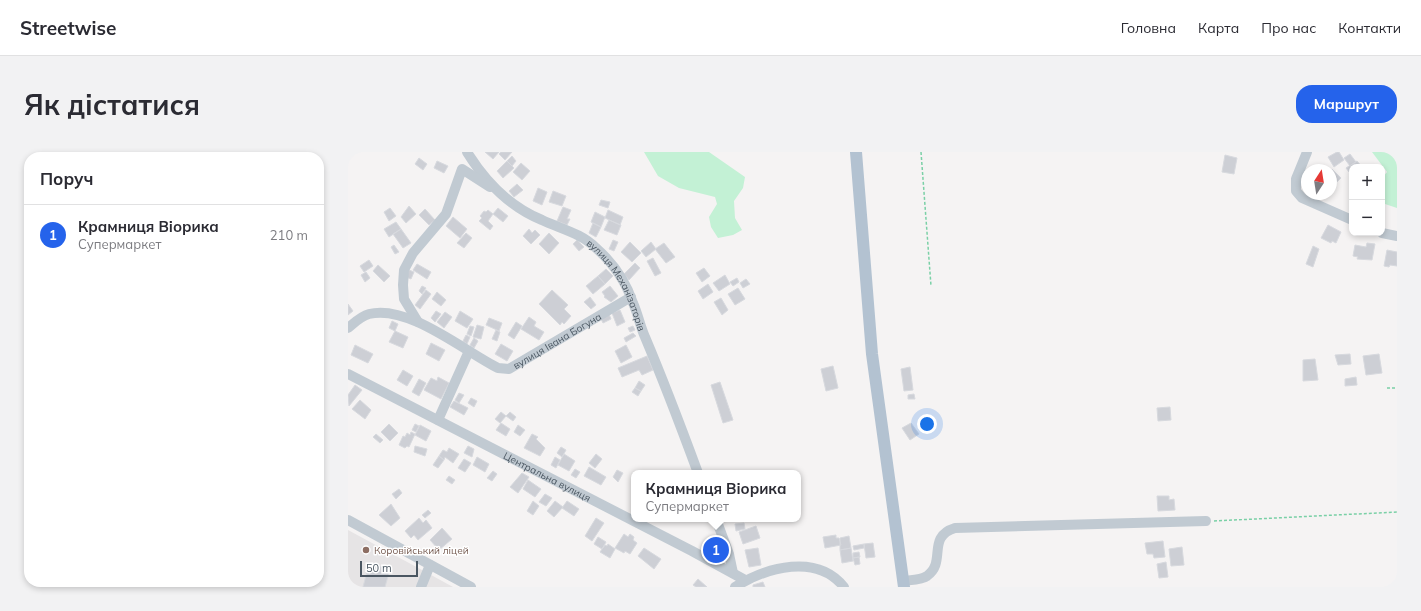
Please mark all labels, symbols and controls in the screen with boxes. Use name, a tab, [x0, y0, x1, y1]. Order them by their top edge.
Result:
text: Streetwise	[20, 16, 116, 40]
text: Головна	[1121, 19, 1176, 37]
text: Карта	[1198, 19, 1239, 37]
text: Про нас	[1261, 19, 1316, 37]
text: Контакти	[1338, 19, 1401, 37]
button: Маршрут	[1296, 85, 1397, 123]
text: Як дістатися	[24, 87, 200, 122]
north arrow	[1301, 164, 1337, 200]
map controls	[1349, 164, 1385, 236]
button: +	[1349, 164, 1385, 200]
text: Поруч	[40, 168, 93, 189]
button: −	[1349, 200, 1385, 236]
text: Крамниця Віорика	[78, 217, 219, 236]
text: 1	[49, 227, 57, 243]
text: 210 m	[270, 227, 308, 243]
text: Супермаркет	[78, 236, 161, 252]
street label: вулиця Механізаторів	[584, 237, 648, 333]
street label: вулиця Івана Богуна	[511, 310, 604, 372]
your location	[917, 414, 937, 434]
street label: Центральна вулиця	[501, 449, 593, 505]
popup	[631, 470, 801, 522]
text: Крамниця Віорика	[646, 479, 786, 498]
text: Супермаркет	[646, 498, 729, 514]
pin: 1	[703, 535, 729, 565]
place label: Коровійський ліцей	[374, 544, 469, 557]
marker: Коровійський ліцей	[361, 545, 371, 555]
scale bar	[360, 559, 418, 578]
text: 50 m	[366, 561, 392, 575]

